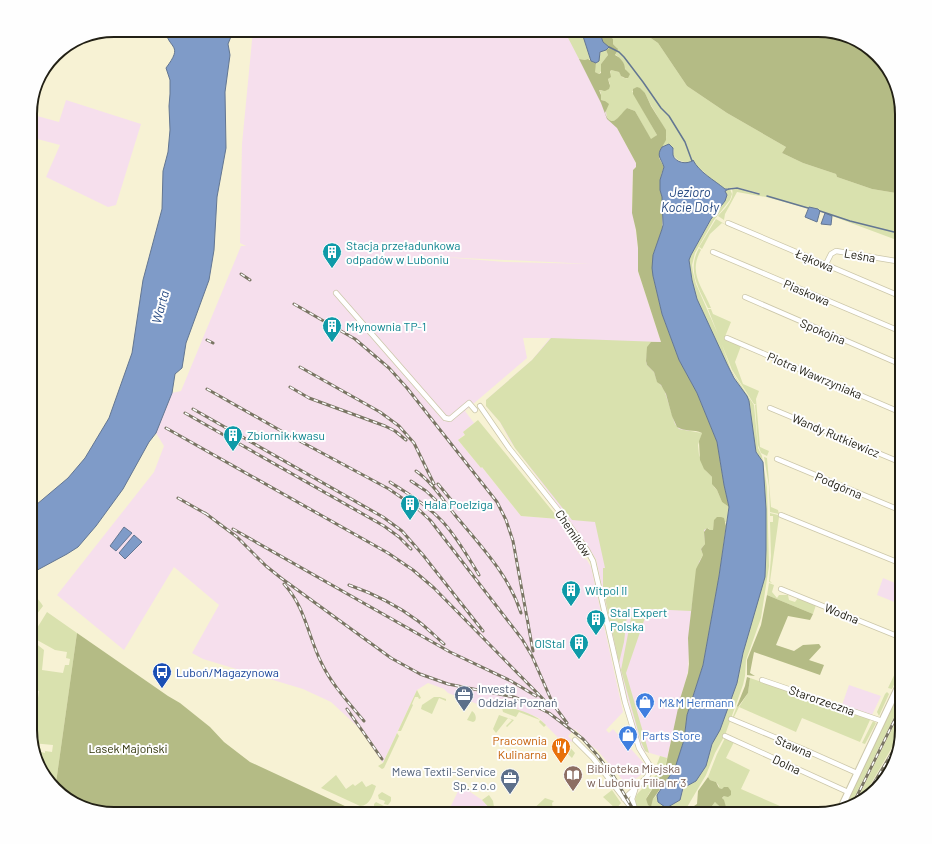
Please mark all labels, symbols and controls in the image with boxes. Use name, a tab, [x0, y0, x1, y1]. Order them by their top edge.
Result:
water label: Jezioro Kocie Doły	[661, 184, 720, 215]
place label: Stacja przeładunkowa odpadów w Luboniu	[346, 238, 460, 266]
building icon: Stacja przeładunkowa odpadów w Luboniu	[321, 241, 343, 269]
street label: Łąkowa	[793, 245, 836, 274]
street label: Leśna	[843, 245, 877, 265]
street label: Piaskowa	[782, 276, 832, 308]
water label: Warta	[148, 289, 172, 325]
building icon: Młynownia TP-1	[321, 315, 343, 343]
street label: Spokojna	[798, 315, 848, 347]
place label: Młynownia TP-1	[346, 319, 426, 333]
street label: Piotra Wawrzyniaka	[766, 349, 864, 401]
street label: Wandy Rutkiewicz	[790, 410, 882, 460]
building icon: Zbiornik kwasu	[222, 424, 244, 452]
place label: Zbiornik kwasu	[247, 428, 325, 442]
street label: Podgórna	[813, 469, 865, 501]
building icon: Hala Poelziga	[399, 493, 421, 521]
place label: Hala Poelziga	[424, 497, 493, 511]
street label: Chemików	[553, 507, 595, 559]
building icon: Witpol II	[560, 579, 582, 607]
place label: Witpol II	[585, 583, 627, 597]
street label: Wodna	[823, 600, 861, 626]
place label: Stal Expert Polska	[610, 605, 668, 633]
building icon: Stal Expert Polska	[585, 608, 607, 636]
building icon: OlStal	[568, 632, 590, 660]
place label: OlStal	[535, 636, 565, 650]
bus stop icon: Luboń/Magazynowa	[151, 661, 173, 689]
place label: Luboń/Magazynowa	[176, 665, 279, 679]
place label: Investa Oddział Poznań	[478, 681, 557, 709]
street label: Starorzeczna	[787, 682, 857, 718]
office icon: Investa Oddział Poznań	[453, 684, 475, 712]
shop icon: M&M Hermann	[634, 691, 656, 719]
place label: M&M Hermann	[659, 695, 734, 709]
shop icon: Parts Store	[617, 724, 639, 752]
place label: Parts Store	[642, 728, 701, 742]
street label: Stawna	[773, 732, 815, 760]
place label: Pracownia Kulinarna	[493, 733, 547, 761]
restaurant icon: Pracownia Kulinarna	[550, 736, 572, 764]
park label: Lasek Majoński	[88, 741, 168, 755]
street label: Dolna	[771, 751, 803, 777]
place label: Biblioteka Miejska w Luboniu Filia nr 3	[587, 761, 686, 789]
place label: Mewa Textil-Service Sp. z o.o	[392, 764, 496, 792]
library icon: Biblioteka Miejska w Luboniu Filia nr 3	[562, 764, 584, 792]
office icon: Mewa Textil-Service Sp. z o.o	[499, 767, 521, 795]

